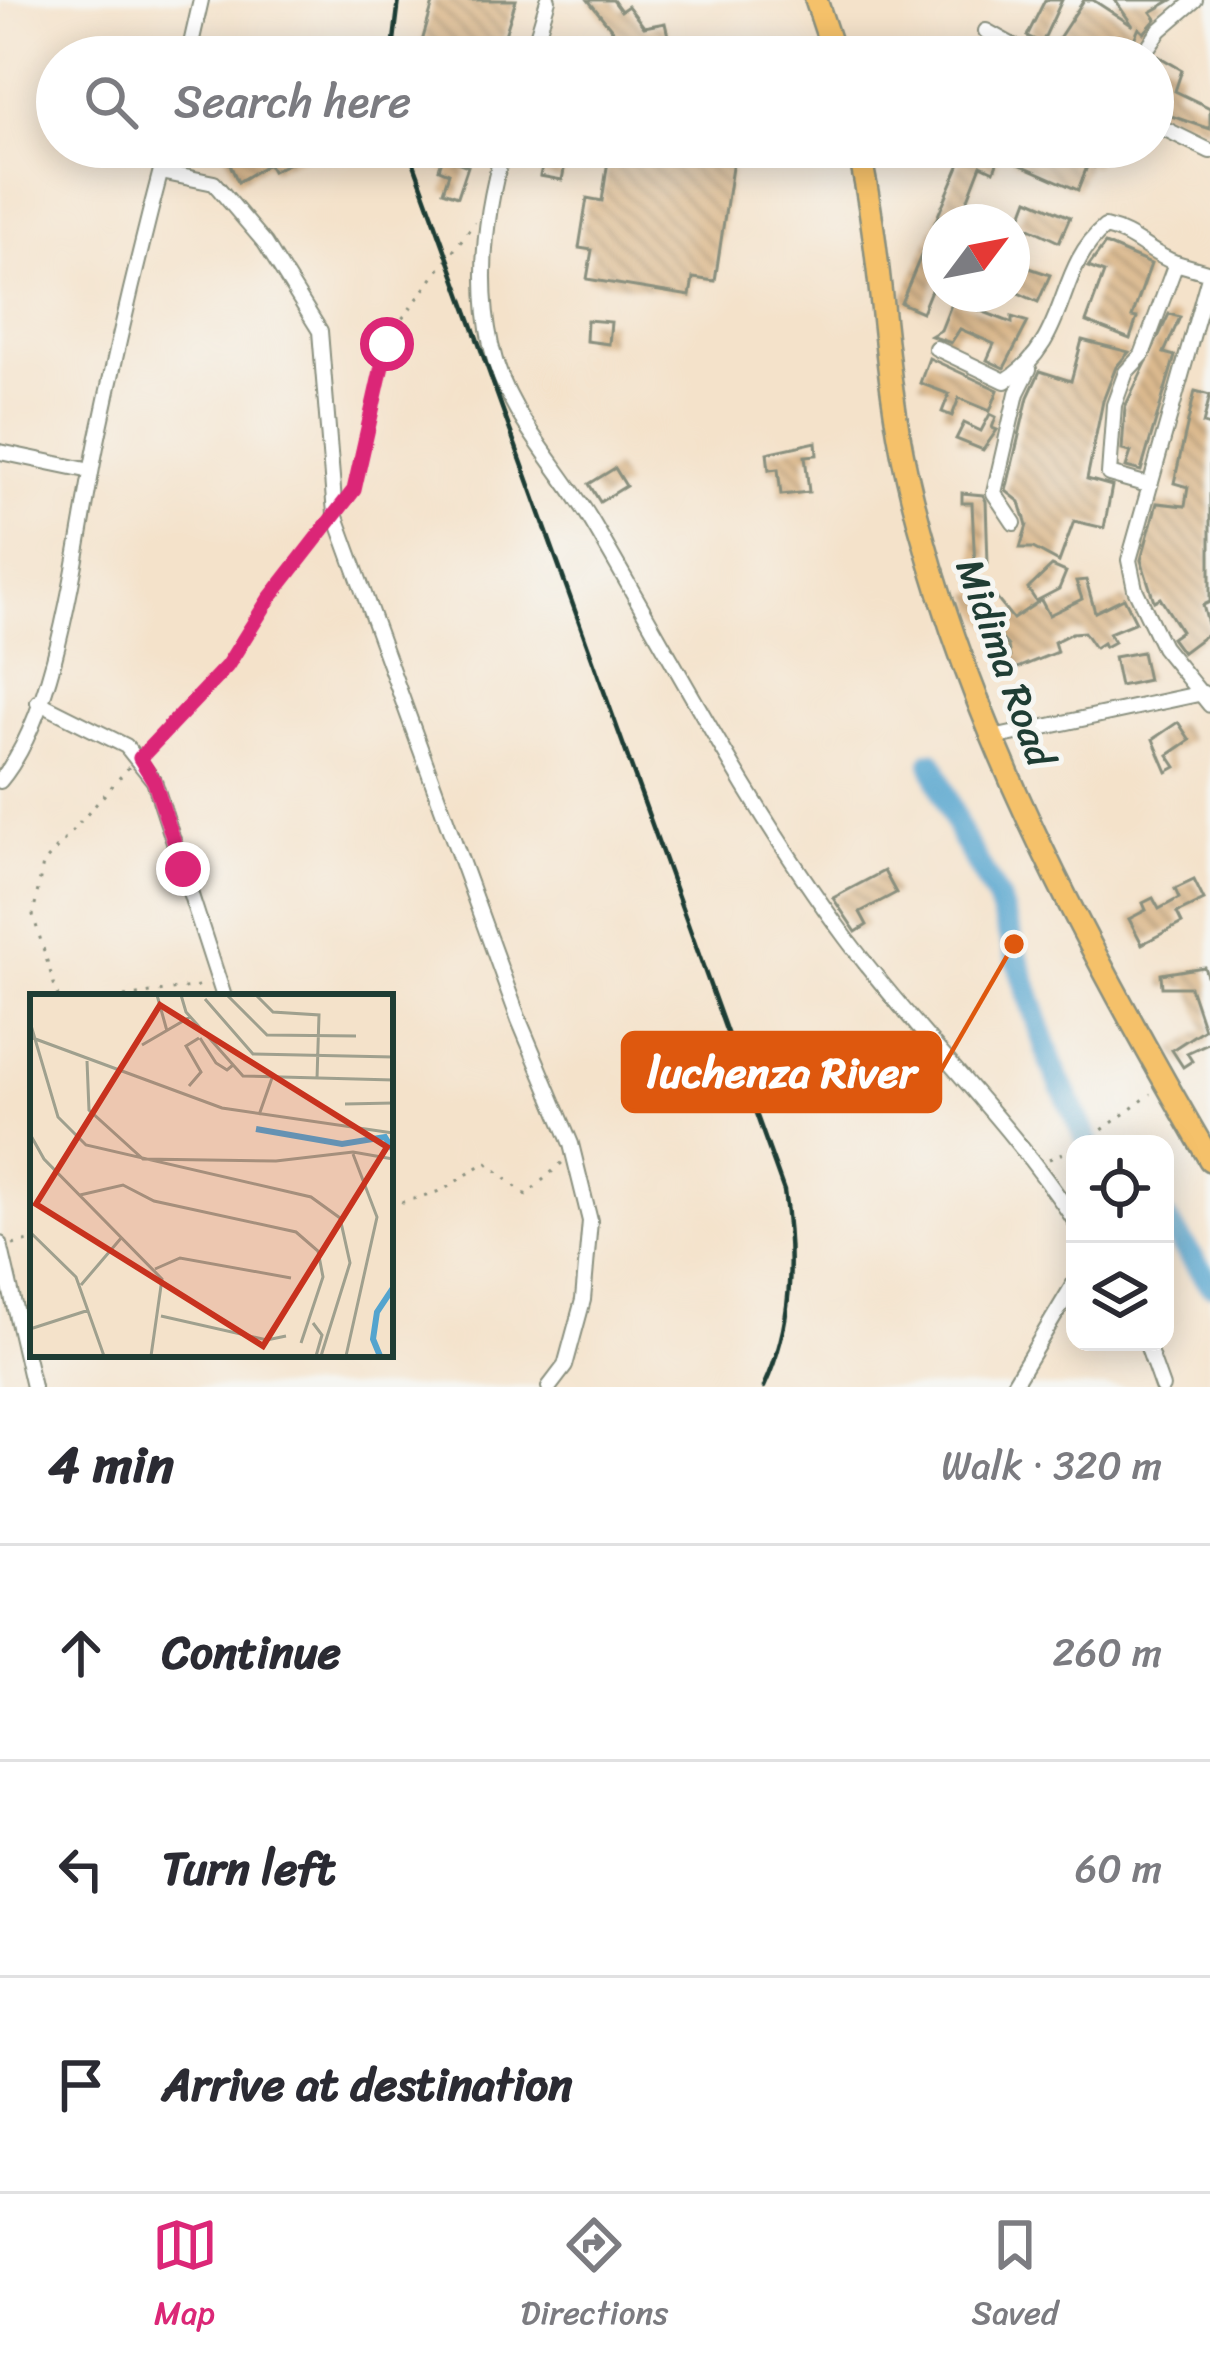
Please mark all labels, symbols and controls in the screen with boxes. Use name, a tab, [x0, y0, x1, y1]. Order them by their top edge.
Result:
search box	[36, 36, 1174, 168]
text: Search here	[174, 62, 411, 142]
icon: search	[78, 69, 144, 135]
north arrow	[922, 204, 1030, 312]
route start	[360, 317, 414, 371]
street label: Midima Road	[936, 548, 1076, 778]
route end	[156, 842, 210, 896]
inset map	[30, 994, 393, 1357]
callout: luchenza River	[623, 1033, 940, 1111]
text: luchenza River	[646, 1036, 920, 1110]
map controls	[1066, 1135, 1174, 1351]
button: locate	[1066, 1135, 1174, 1243]
button: layers	[1066, 1243, 1174, 1351]
text: 4 min	[48, 1420, 174, 1510]
text: Walk · 320 m	[941, 1431, 1162, 1500]
text: Continue	[162, 1613, 341, 1693]
text: 260 m	[1053, 1618, 1162, 1687]
icon: ahead	[48, 1620, 114, 1686]
text: Turn left	[162, 1829, 335, 1909]
text: 60 m	[1075, 1834, 1162, 1903]
icon: left	[48, 1836, 114, 1902]
text: Arrive at destination	[162, 2045, 572, 2125]
icon: arrive	[48, 2052, 114, 2118]
tab: Map	[152, 2212, 218, 2342]
tab: Directions	[521, 2212, 668, 2342]
tab: Saved	[971, 2212, 1058, 2342]

